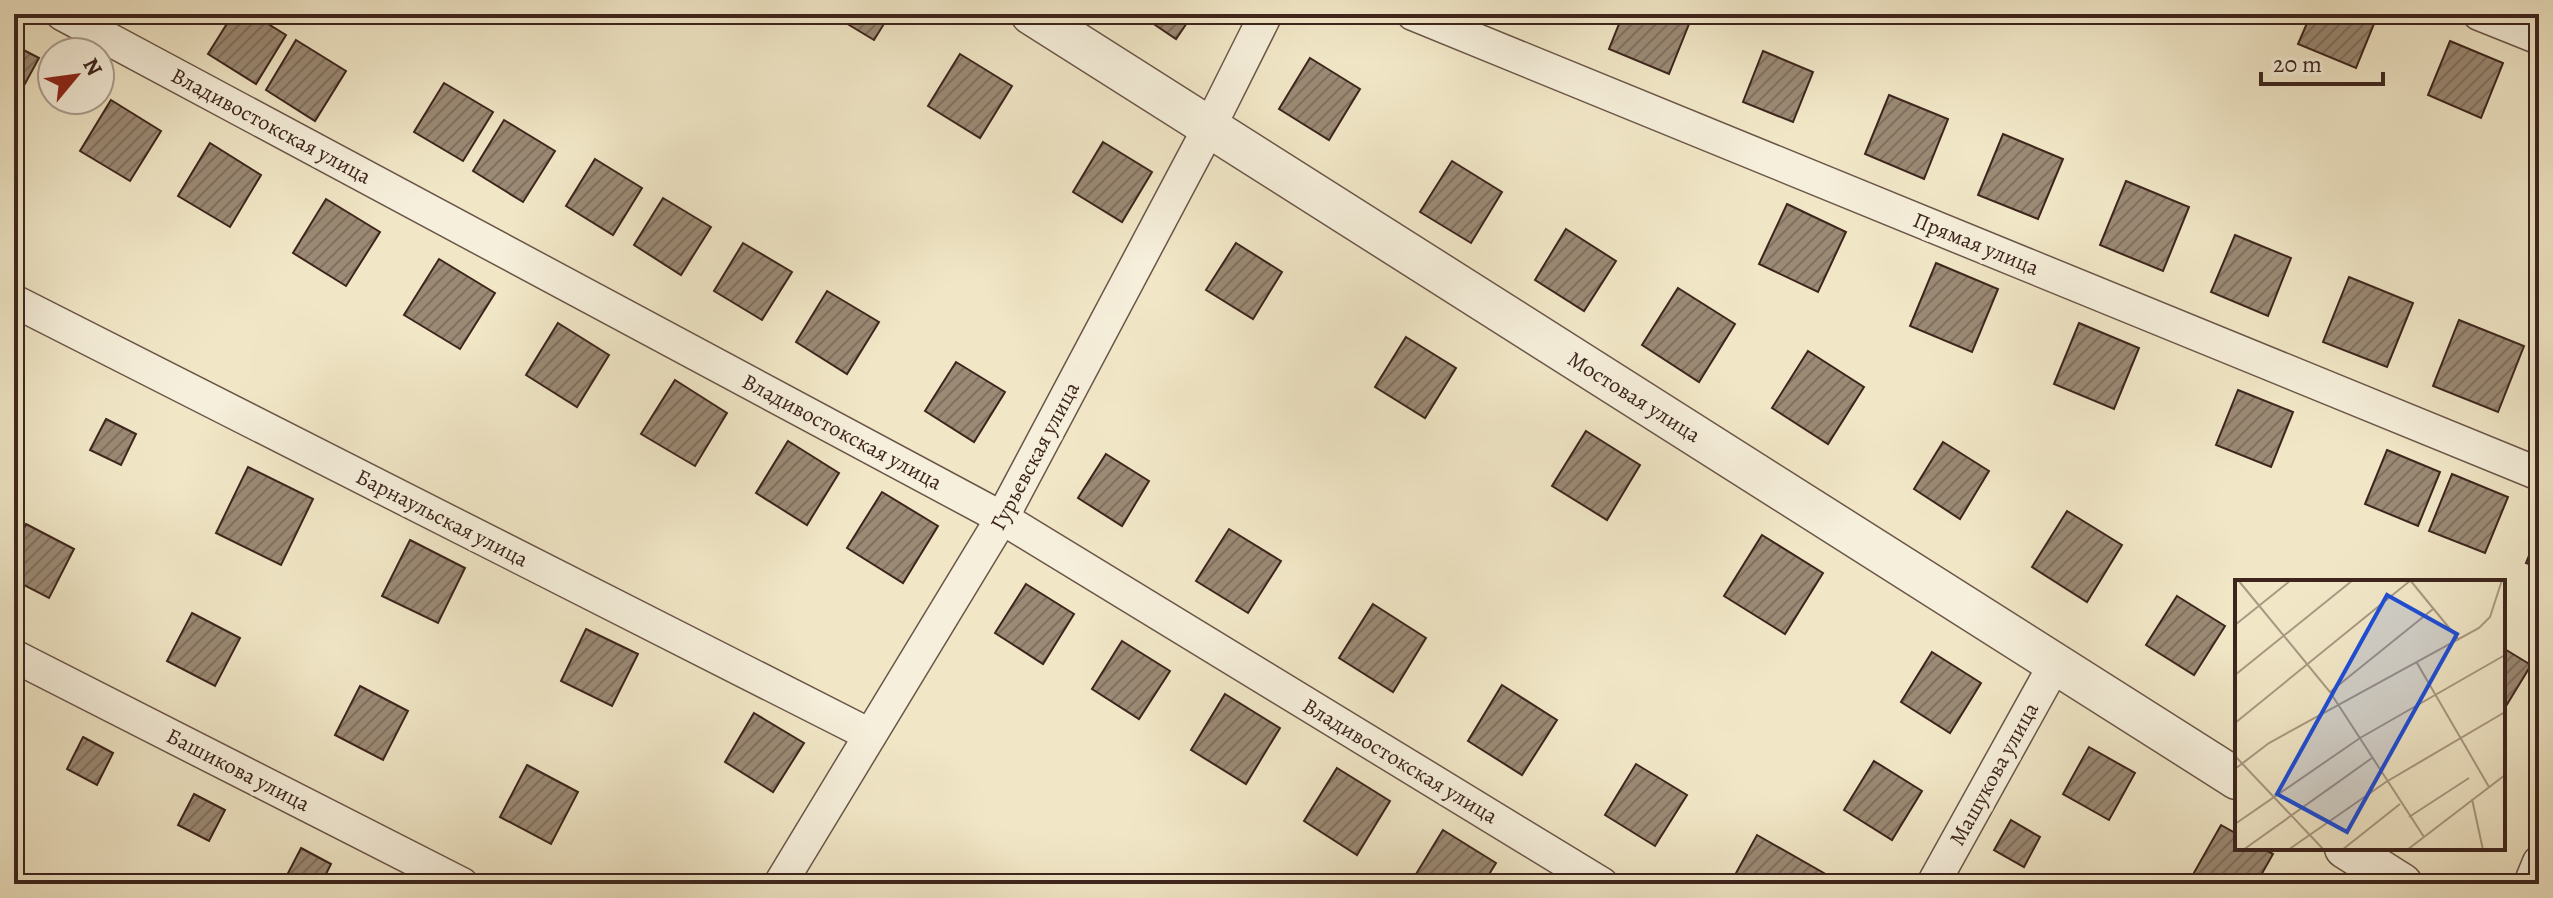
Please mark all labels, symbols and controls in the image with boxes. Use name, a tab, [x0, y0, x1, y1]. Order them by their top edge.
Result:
north arrow	[36, 36, 116, 116]
scale bar	[2261, 36, 2383, 86]
text: 20 m	[2273, 48, 2322, 80]
text: N	[76, 53, 110, 81]
street label: Владивостокская улица	[166, 60, 377, 192]
street label: Прямая улица	[1909, 205, 2044, 283]
street label: Мостовая улица	[1562, 344, 1707, 450]
street label: Владивостокская улица	[737, 366, 948, 498]
street label: Гурьевская улица	[983, 376, 1087, 536]
street label: Барнаульская улица	[351, 462, 534, 575]
inset map	[2235, 580, 2505, 850]
street label: Владивостокская улица	[1297, 691, 1504, 832]
street label: Машукова улица	[1942, 696, 2046, 851]
street label: Башикова улица	[161, 721, 316, 819]

